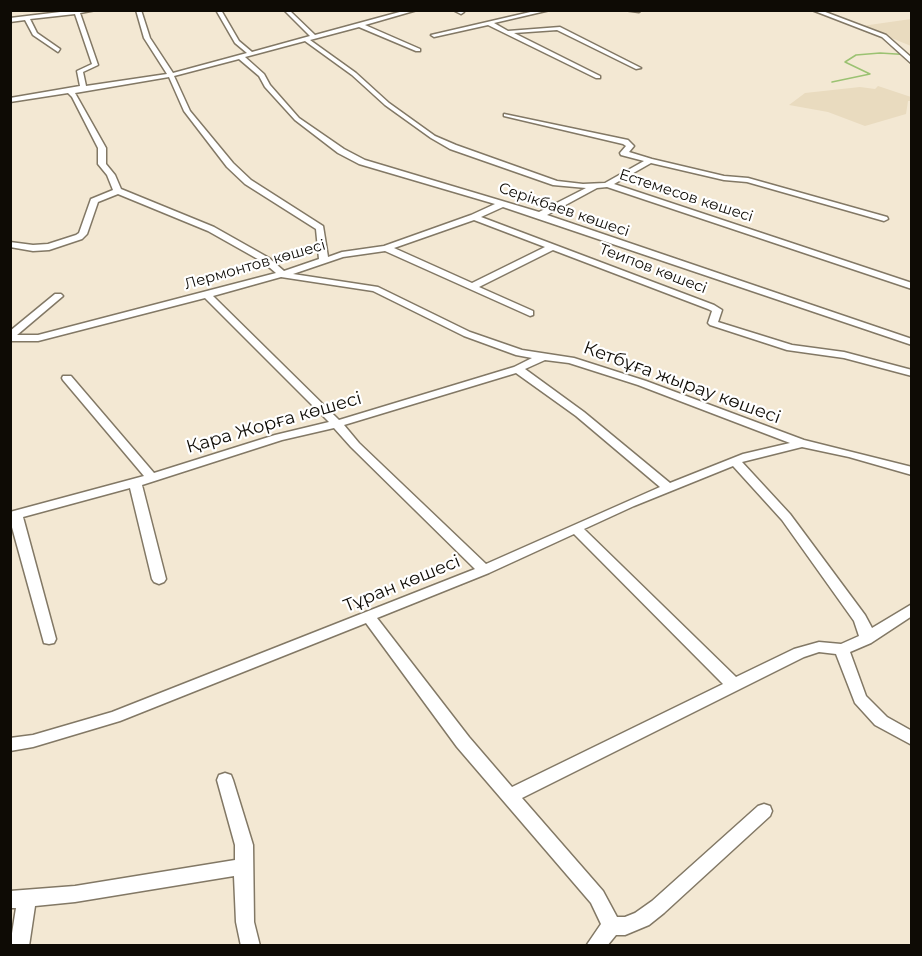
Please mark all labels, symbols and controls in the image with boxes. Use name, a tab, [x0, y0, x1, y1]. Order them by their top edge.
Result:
street label: Естемесов көшесі	[617, 166, 755, 226]
street label: Серікбаев көшесі	[496, 179, 632, 241]
street label: Лермонтов көшесі	[182, 236, 328, 294]
street label: Теипов көшесі	[597, 240, 709, 298]
street label: Кетбұға жырау көшесі	[580, 337, 784, 429]
street label: Қара Жорға көшесі	[184, 388, 364, 458]
street label: Тұран көшесі	[340, 551, 464, 617]

